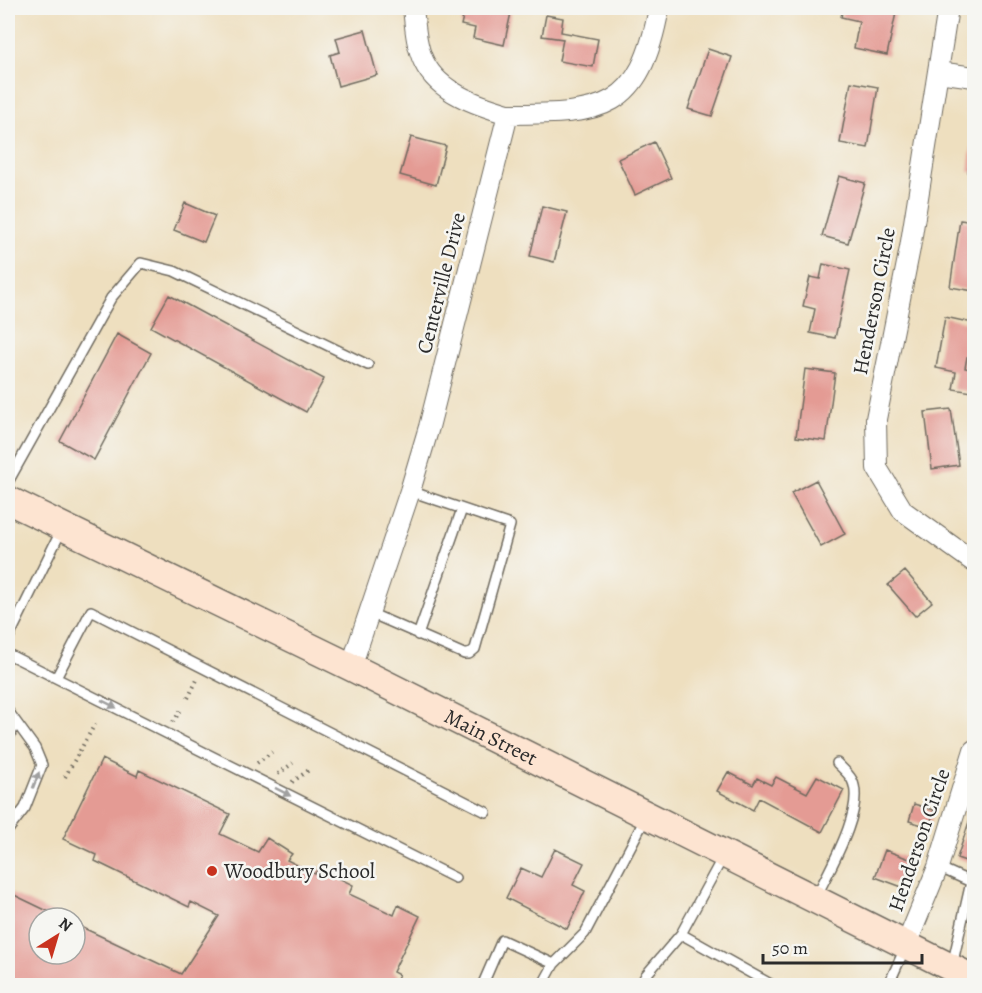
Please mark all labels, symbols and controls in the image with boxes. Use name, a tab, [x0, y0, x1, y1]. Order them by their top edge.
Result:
street label: Centerville Drive	[410, 209, 472, 357]
street label: Henderson Circle	[846, 225, 902, 377]
one-way arrow	[100, 699, 117, 709]
street label: Main Street	[440, 702, 542, 772]
street label: Henderson Circle	[881, 765, 957, 915]
one-way arrow	[32, 771, 42, 789]
one-way arrow	[274, 787, 291, 797]
place label: Woodbury School	[223, 857, 375, 885]
marker: Woodbury School	[205, 864, 219, 878]
north arrow	[27, 906, 87, 966]
text: N	[54, 913, 77, 937]
scale bar	[763, 927, 922, 965]
text: 50 m	[772, 936, 808, 960]

